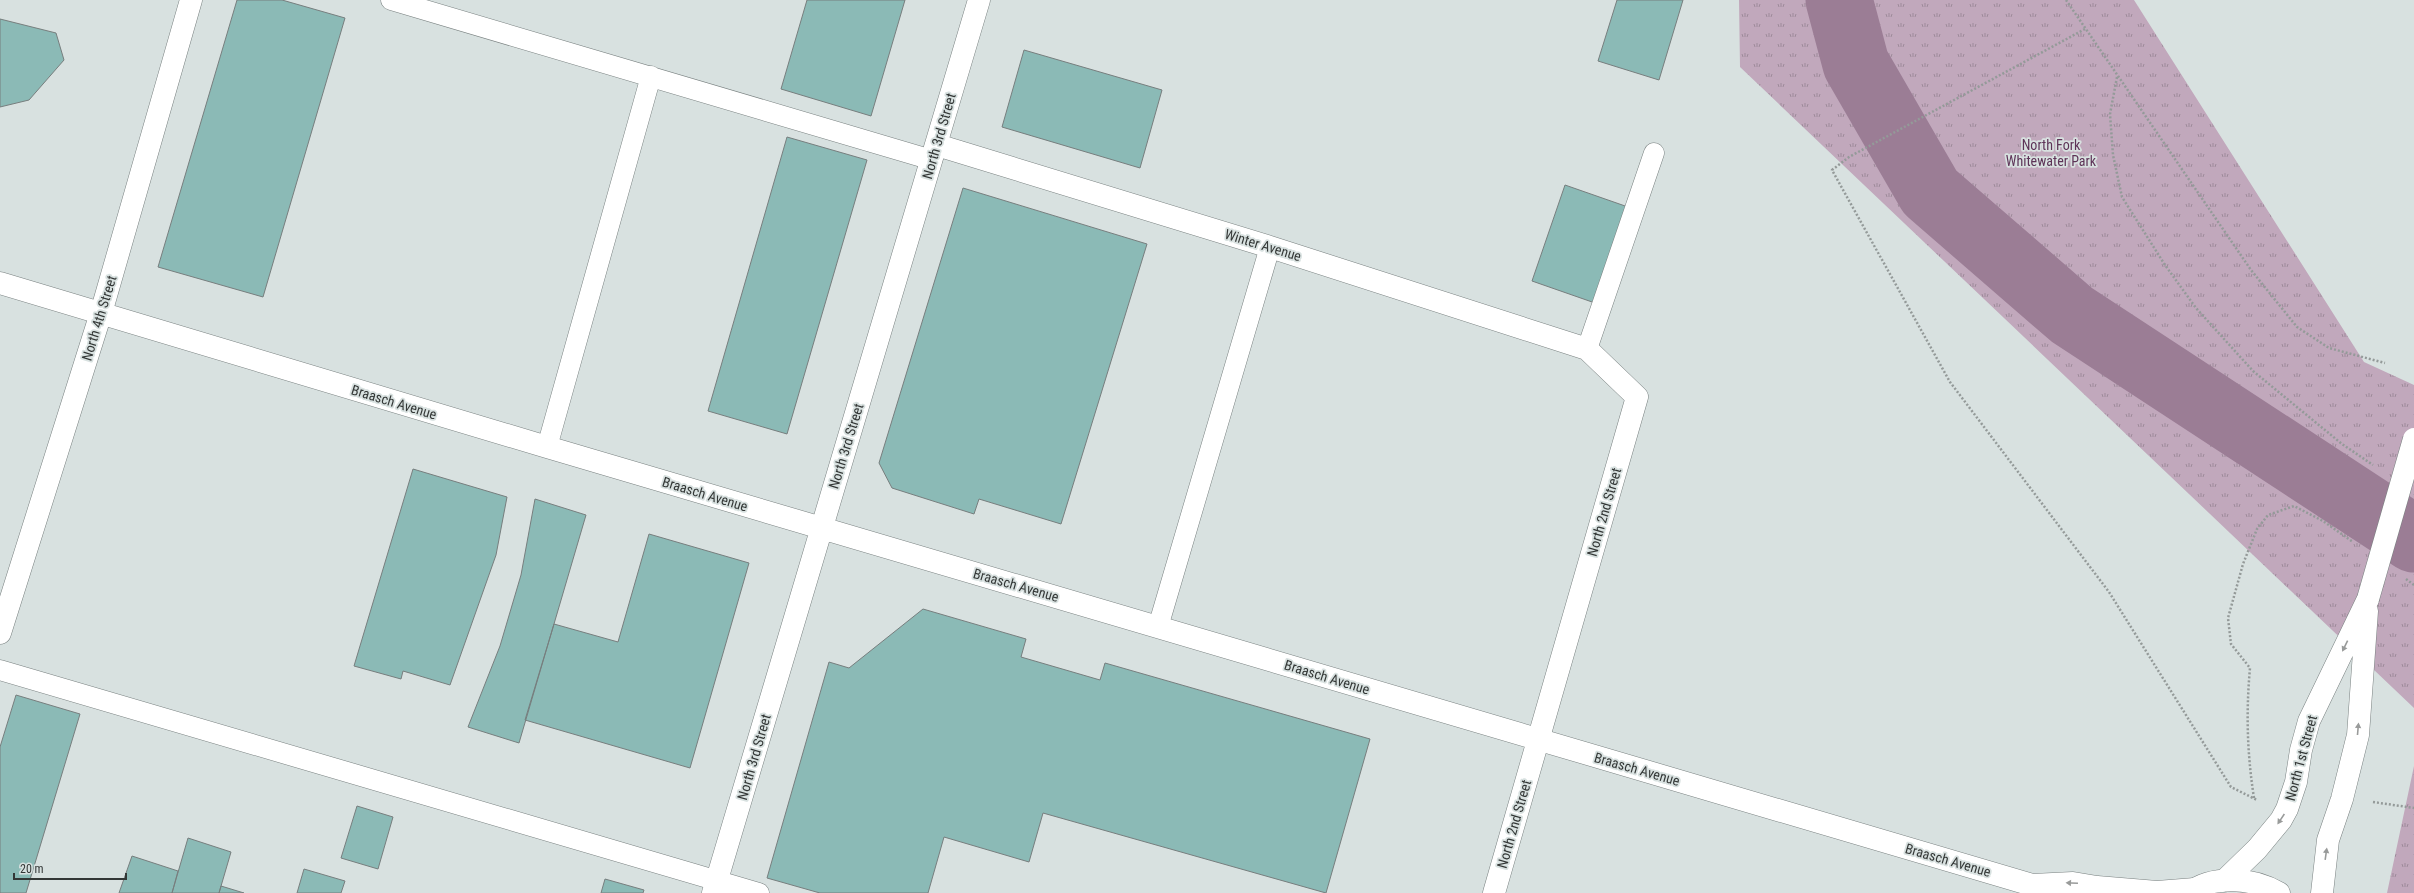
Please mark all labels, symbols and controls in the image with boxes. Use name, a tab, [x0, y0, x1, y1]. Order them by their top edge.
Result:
street label: North 3rd Street	[919, 91, 959, 181]
park label: North Fork Whitewater Park	[2006, 137, 2097, 169]
street label: Winter Avenue	[1223, 226, 1304, 264]
street label: North 4th Street	[78, 273, 120, 363]
street label: Braasch Avenue	[349, 381, 439, 423]
street label: North 3rd Street	[825, 401, 867, 491]
street label: North 2nd Street	[1584, 466, 1624, 558]
street label: Braasch Avenue	[660, 473, 750, 515]
street label: Braasch Avenue	[971, 565, 1061, 605]
one-way arrow	[2342, 641, 2348, 652]
street label: Braasch Avenue	[1282, 656, 1372, 698]
street label: North 3rd Street	[734, 712, 774, 802]
street label: North 1st Street	[2282, 713, 2320, 803]
one-way arrow	[2355, 723, 2362, 735]
street label: Braasch Avenue	[1592, 749, 1682, 789]
street label: North 2nd Street	[1494, 778, 1534, 870]
one-way arrow	[2277, 814, 2285, 824]
street label: Braasch Avenue	[1903, 840, 1993, 880]
one-way arrow	[2323, 848, 2329, 860]
scale bar	[14, 855, 126, 881]
text: 20 m	[20, 862, 44, 876]
one-way arrow	[2066, 880, 2078, 887]

